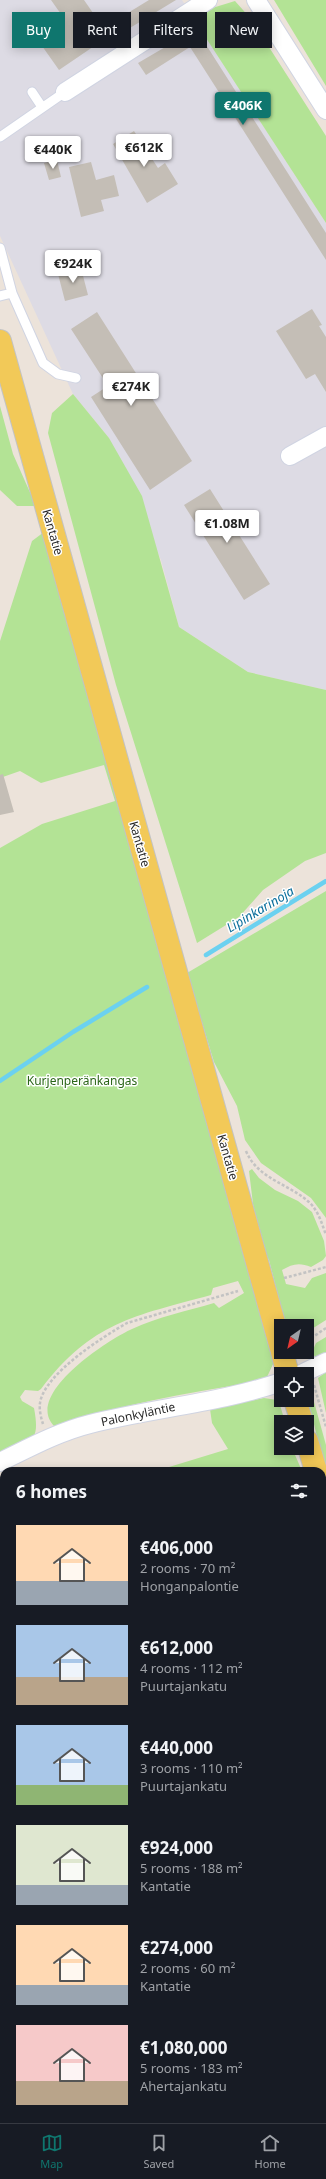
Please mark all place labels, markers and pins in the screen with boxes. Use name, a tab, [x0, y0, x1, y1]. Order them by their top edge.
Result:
pin: €406K	[215, 92, 271, 126]
pin: €612K	[116, 134, 172, 168]
pin: €440K	[25, 136, 81, 170]
pin: €924K	[45, 250, 101, 284]
pin: €274K	[103, 373, 159, 407]
pin: €1.08M	[194, 510, 260, 544]

